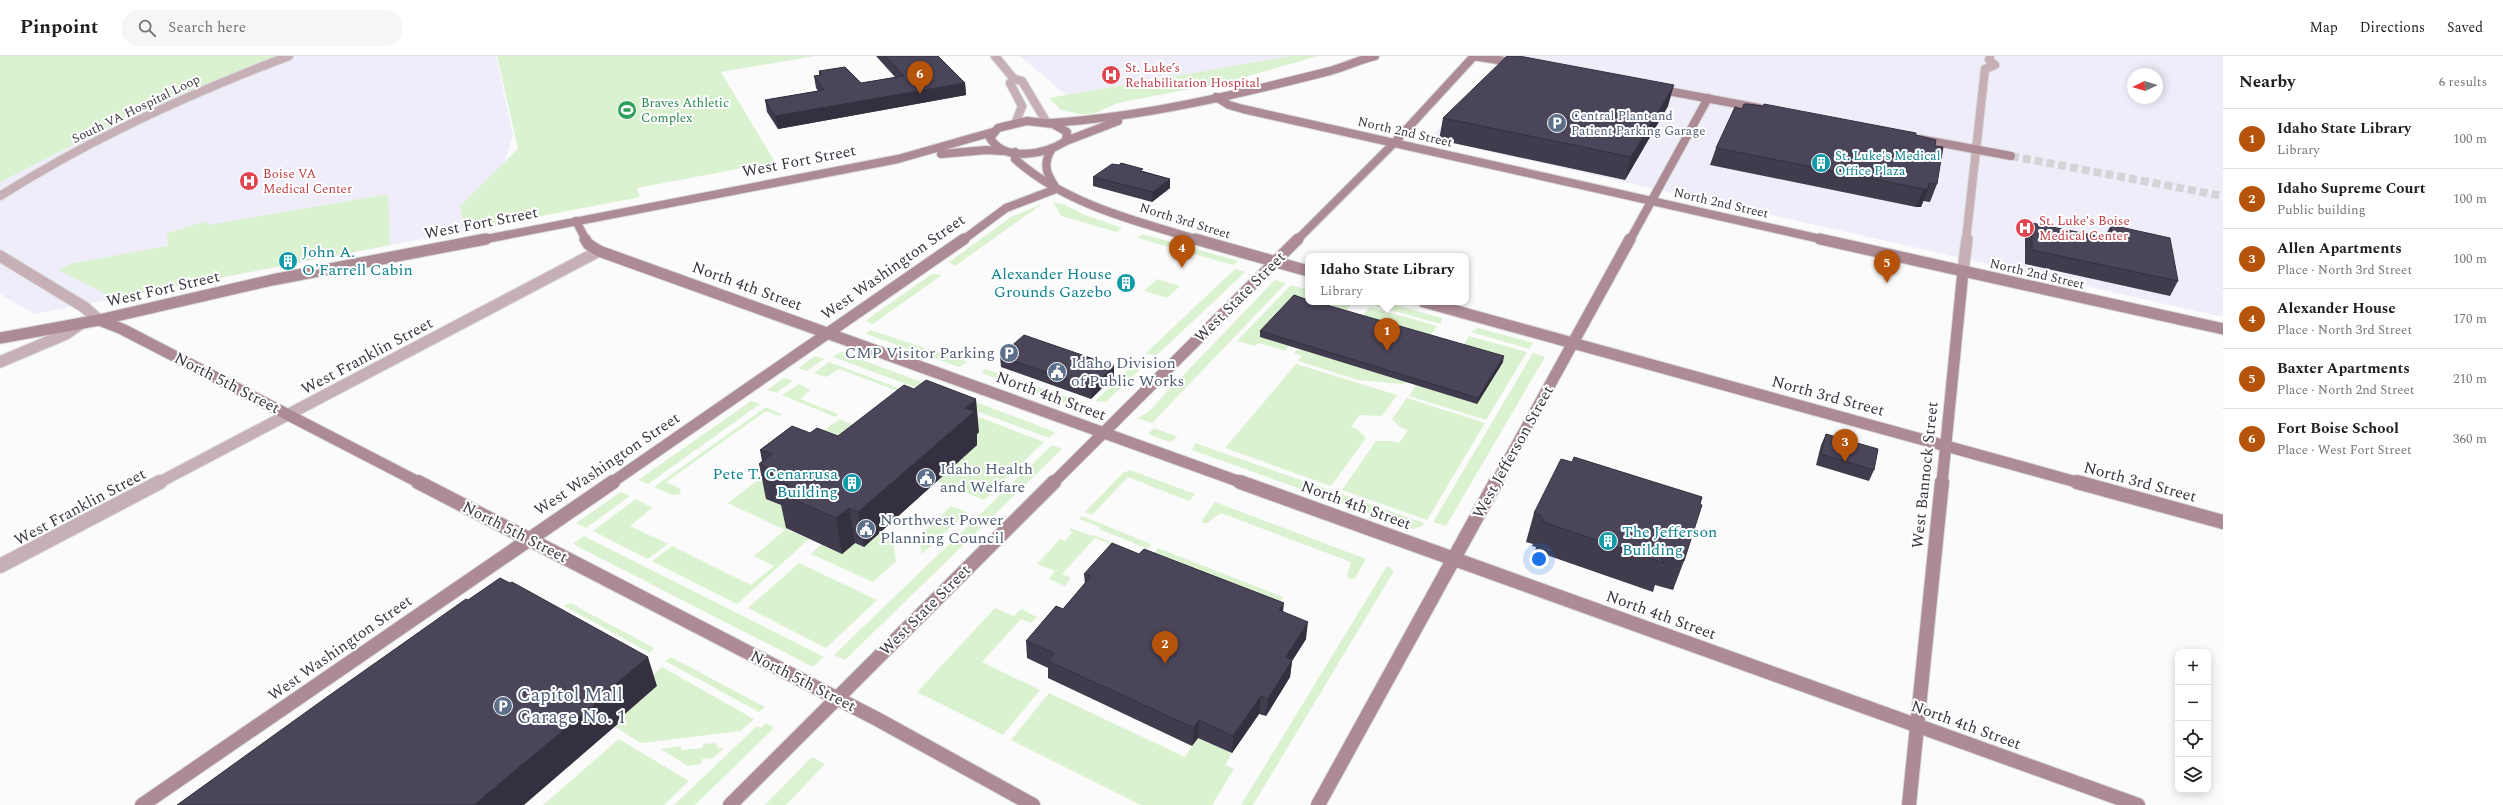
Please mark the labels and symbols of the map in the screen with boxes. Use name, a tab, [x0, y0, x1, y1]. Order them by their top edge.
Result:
place label: St. Luke’s Rehabilitation Hospital	[1125, 58, 1260, 93]
pin: 6	[907, 61, 933, 94]
hospital icon: St. Luke’s Rehabilitation Hospital	[1100, 64, 1122, 86]
north arrow	[2127, 68, 2163, 104]
street label: South VA Hospital Loop	[68, 69, 204, 149]
place label: Braves Athletic Complex	[641, 93, 729, 128]
sports icon: Braves Athletic Complex	[616, 99, 638, 121]
place label: Central Plant and Patient Parking Garage	[1571, 106, 1705, 141]
street label: North 2nd Street	[1356, 111, 1455, 153]
parking icon: Central Plant and Patient Parking Garage	[1546, 112, 1568, 134]
street label: West Fort Street	[740, 138, 858, 184]
place label: St. Luke's Medical Office Plaza	[1835, 146, 1941, 181]
building icon: St. Luke's Medical Office Plaza	[1810, 152, 1832, 174]
place label: Boise VA Medical Center	[263, 164, 352, 199]
hospital icon: Boise VA Medical Center	[238, 170, 260, 192]
street label: North 2nd Street	[1672, 182, 1771, 224]
street label: North 3rd Street	[1137, 198, 1233, 244]
street label: West Fort Street	[422, 200, 540, 246]
street label: West Washington Street	[816, 208, 970, 326]
place label: St. Luke's Boise Medical Center	[2039, 211, 2130, 246]
hospital icon: St. Luke's Boise Medical Center	[2014, 217, 2036, 239]
pin: 4	[1169, 235, 1195, 268]
place label: John A. O'Farrell Cabin	[302, 240, 413, 282]
street label: West State Street	[1189, 245, 1292, 348]
building icon: John A. O'Farrell Cabin	[277, 250, 299, 272]
pin: 5	[1874, 250, 1900, 283]
street label: North 2nd Street	[1988, 253, 2087, 295]
street label: North 4th Street	[689, 255, 806, 317]
place label: Alexander House Grounds Gazebo	[991, 262, 1112, 304]
street label: West Fort Street	[104, 264, 222, 314]
building icon: Alexander House Grounds Gazebo	[1115, 272, 1137, 294]
street label: West Franklin Street	[297, 311, 438, 401]
pin: 1	[1374, 318, 1400, 351]
place label: CMP Visitor Parking	[845, 341, 995, 365]
parking icon: CMP Visitor Parking	[998, 342, 1020, 364]
street label: North 5th Street	[170, 346, 284, 420]
place label: Idaho Division of Public Works	[1071, 351, 1185, 393]
public building icon: Idaho Division of Public Works	[1046, 361, 1068, 383]
street label: North 4th Street	[993, 365, 1110, 427]
street label: North 3rd Street	[1769, 369, 1887, 423]
street label: West Jefferson Street	[1466, 381, 1560, 523]
street label: West Bannock Street	[1905, 400, 1945, 550]
street label: West Washington Street	[529, 406, 685, 522]
pin: 3	[1832, 429, 1858, 462]
street label: North 3rd Street	[2081, 455, 2199, 509]
place label: Idaho Health and Welfare	[940, 457, 1033, 499]
street label: West Franklin Street	[10, 462, 151, 552]
place label: Pete T. Cenarrusa Building	[713, 462, 838, 504]
public building icon: Idaho Health and Welfare	[915, 467, 937, 489]
building icon: Pete T. Cenarrusa Building	[841, 472, 863, 494]
street label: North 4th Street	[1298, 474, 1415, 536]
street label: North 5th Street	[458, 495, 572, 569]
place label: Northwest Power Planning Council	[880, 508, 1004, 550]
public building icon: Northwest Power Planning Council	[855, 518, 877, 540]
place label: The Jefferson Building	[1622, 520, 1717, 562]
building icon: The Jefferson Building	[1597, 530, 1619, 552]
your location	[1529, 549, 1549, 569]
street label: West State Street	[874, 558, 977, 661]
street label: North 4th Street	[1603, 584, 1720, 646]
street label: West Washington Street	[263, 589, 417, 707]
pin: 2	[1152, 631, 1178, 664]
street label: North 5th Street	[746, 644, 860, 718]
place label: Capitol Mall Garage No. 1	[517, 681, 626, 732]
street label: North 4th Street	[1908, 694, 2025, 756]
parking icon: Capitol Mall Garage No. 1	[492, 695, 514, 717]

